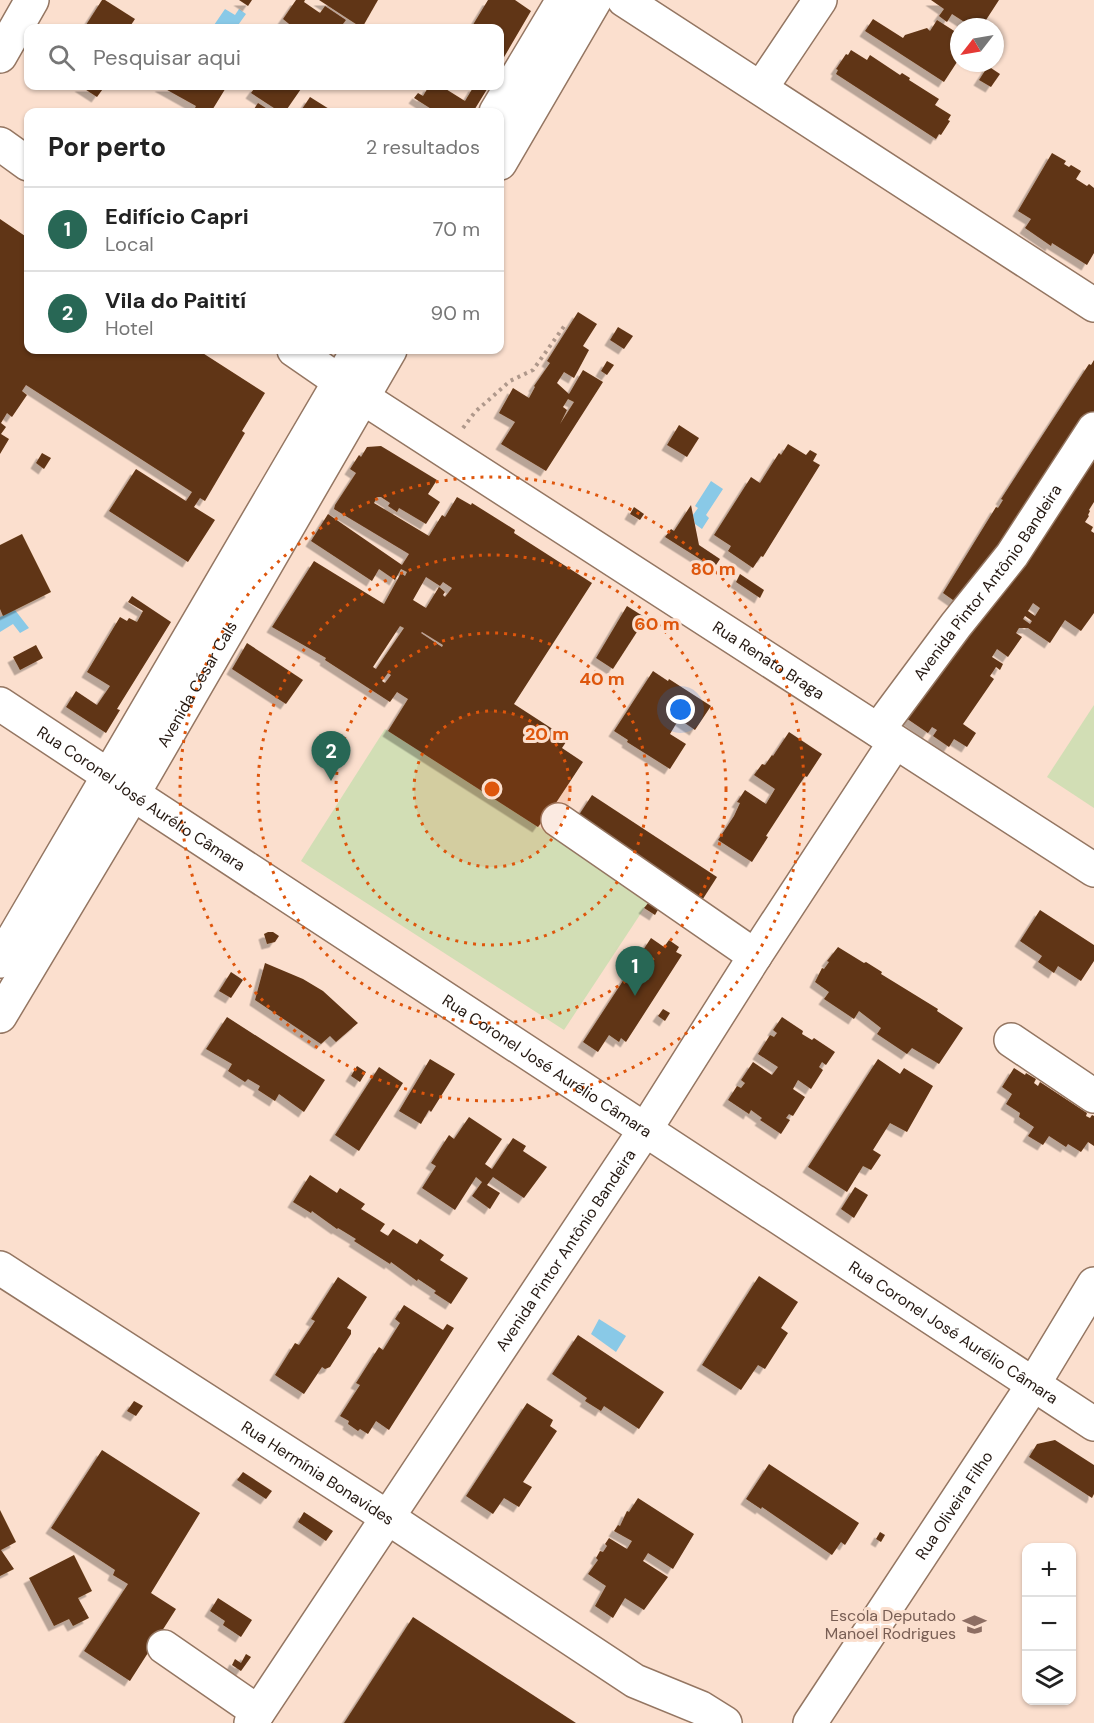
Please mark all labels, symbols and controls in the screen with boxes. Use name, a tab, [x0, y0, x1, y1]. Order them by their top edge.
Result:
north arrow	[950, 18, 1004, 72]
search box	[24, 24, 504, 90]
icon: search	[45, 41, 78, 74]
text: Pesquisar aqui	[93, 43, 241, 72]
text: Por perto	[48, 130, 166, 164]
text: 2 resultados	[366, 134, 480, 160]
text: Edifício Capri	[105, 202, 249, 231]
text: 1	[64, 216, 71, 242]
text: 70 m	[433, 216, 480, 242]
text: Local	[105, 231, 154, 257]
text: Vila do Paitití	[105, 286, 246, 315]
text: 2	[62, 300, 73, 326]
text: 90 m	[431, 300, 480, 326]
text: Hotel	[105, 315, 153, 341]
street label: Avenida Pintor Antônio Bandeira	[909, 480, 1066, 685]
text: 80 m	[690, 557, 736, 581]
text: 60 m	[634, 612, 680, 636]
street label: Rua Renato Braga	[709, 616, 829, 704]
street label: Avenida César Cals	[152, 617, 242, 751]
text: 40 m	[579, 667, 625, 691]
your location	[666, 695, 695, 724]
street label: Rua Coronel José Aurélio Câmara	[33, 722, 249, 876]
text: 20 m	[525, 722, 569, 746]
pin: 2	[312, 732, 350, 781]
centre of rings	[482, 779, 502, 799]
pin: 1	[616, 946, 654, 996]
street label: Rua Coronel José Aurélio Câmara	[438, 990, 656, 1142]
street label: Avenida Pintor Antônio Bandeira	[491, 1145, 640, 1355]
street label: Rua Coronel José Aurélio Câmara	[845, 1256, 1062, 1409]
street label: Rua Hermínia Bonavides	[237, 1416, 398, 1530]
street label: Rua Oliveira Filho	[911, 1447, 998, 1564]
map controls	[1022, 1543, 1076, 1705]
button: +	[1022, 1543, 1076, 1597]
button: −	[1022, 1597, 1076, 1651]
place label: Escola Deputado Manoel Rodrigues	[825, 1605, 956, 1644]
school or university icon: Escola Deputado Manoel Rodrigues	[961, 1611, 987, 1637]
button: layers	[1022, 1651, 1076, 1705]

